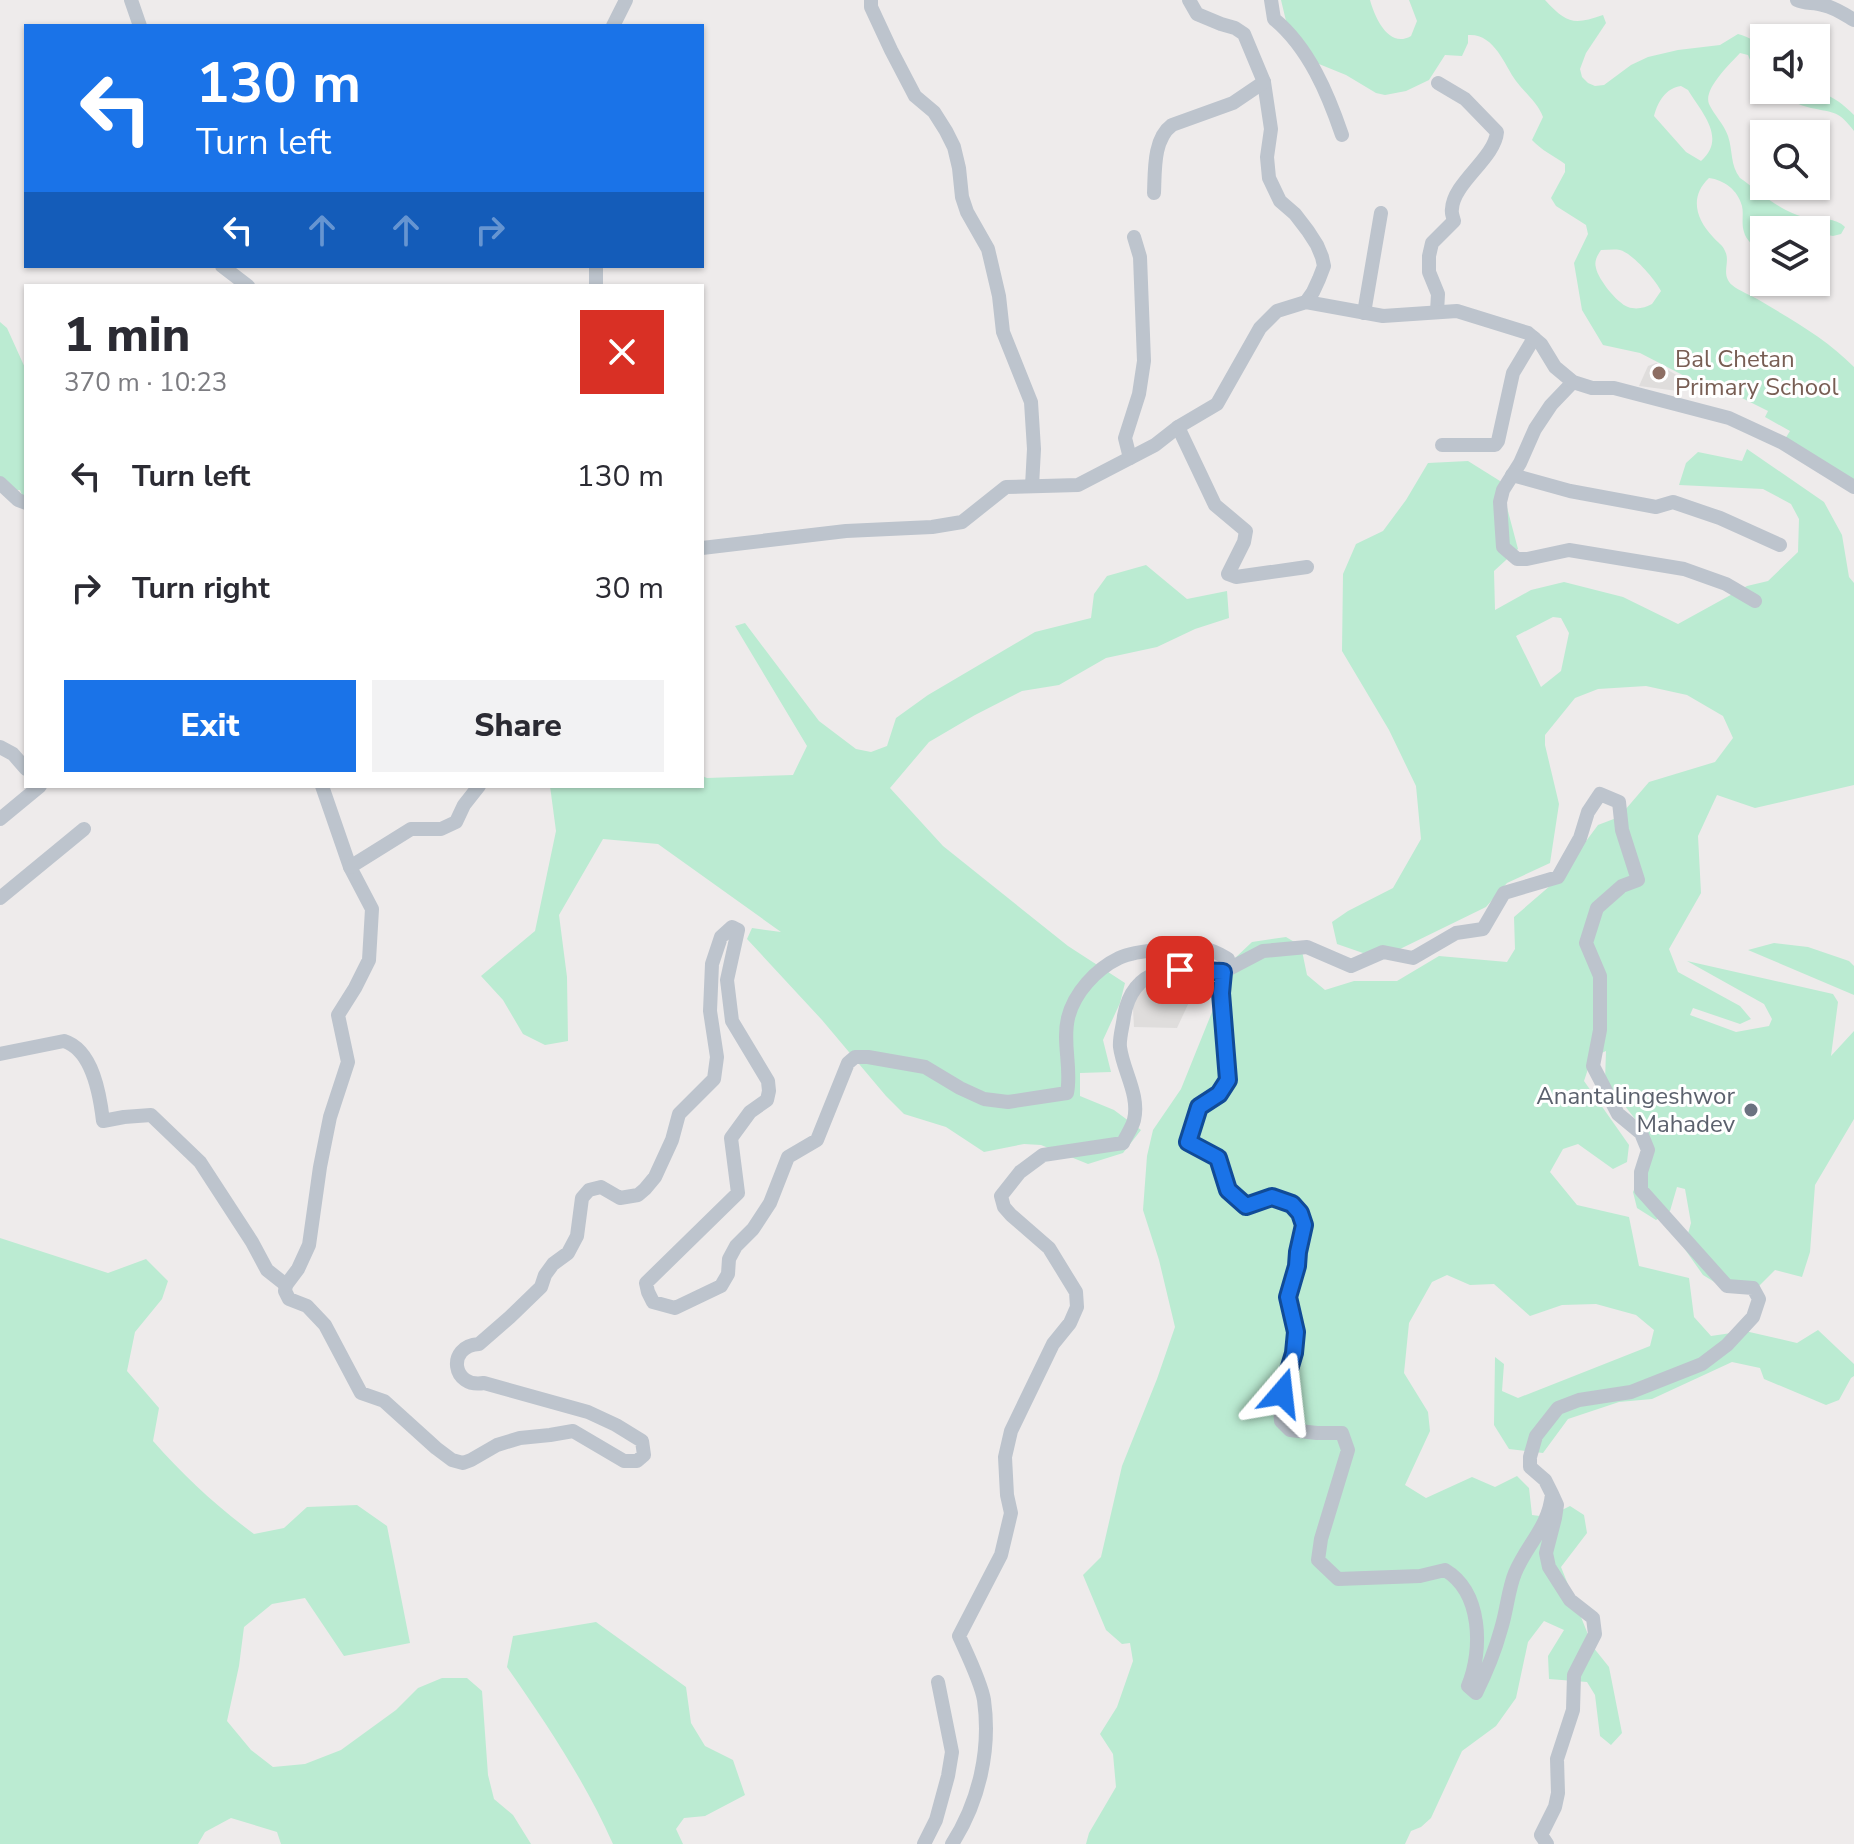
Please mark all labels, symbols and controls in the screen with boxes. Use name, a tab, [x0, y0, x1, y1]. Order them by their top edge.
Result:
map controls	[1750, 24, 1830, 296]
button: sound	[1750, 24, 1830, 104]
text: 130 m	[196, 45, 361, 122]
icon: left	[64, 56, 168, 160]
text: Turn left	[196, 118, 331, 167]
button: search	[1750, 120, 1830, 200]
icon: left	[216, 208, 260, 252]
icon: ahead	[300, 208, 344, 252]
icon: ahead	[384, 208, 428, 252]
icon: right	[468, 208, 512, 252]
button: layers	[1750, 216, 1830, 296]
text: 1 min	[64, 302, 190, 368]
button: close	[580, 310, 664, 394]
place label: Bal Chetan Primary School	[1675, 343, 1839, 403]
marker: Bal Chetan Primary School	[1650, 364, 1668, 382]
text: 370 m · 10:23	[64, 365, 227, 400]
icon: left	[64, 454, 108, 498]
text: Turn left	[132, 456, 250, 497]
text: 130 m	[577, 456, 664, 497]
icon: right	[64, 566, 108, 610]
text: Turn right	[132, 568, 270, 609]
text: 30 m	[595, 568, 664, 609]
button: Exit	[64, 680, 356, 772]
button: Share	[372, 680, 664, 772]
pin	[1146, 936, 1214, 1004]
icon: arrive	[1158, 948, 1202, 992]
place label: Anantalingeshwor Mahadev	[1536, 1080, 1736, 1140]
marker: Anantalingeshwor Mahadev	[1742, 1101, 1760, 1119]
position arrow	[1240, 1351, 1324, 1435]

